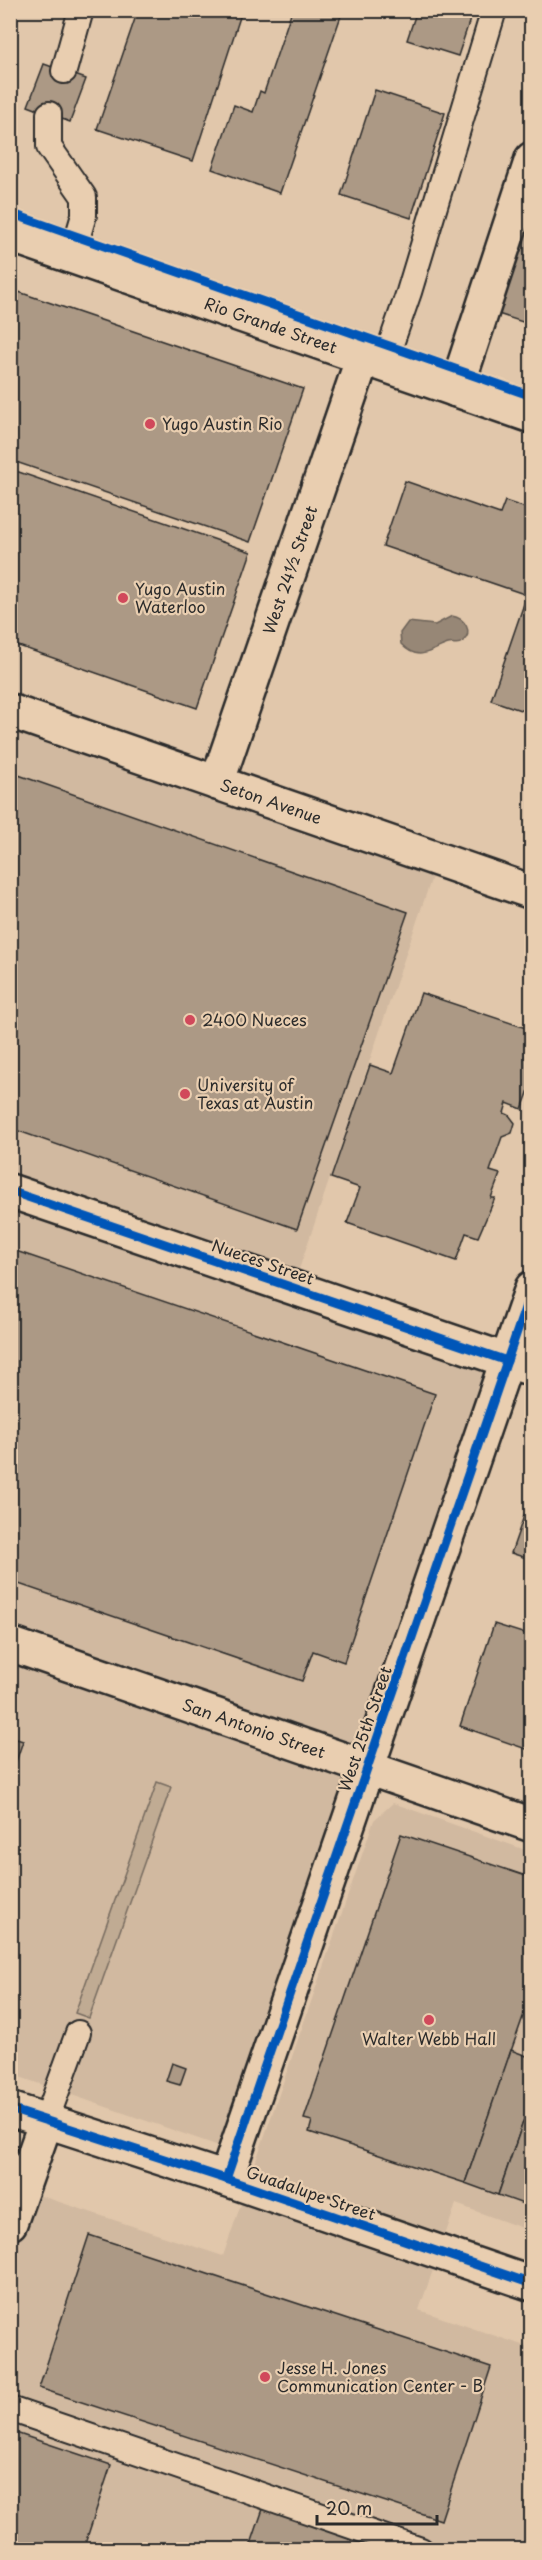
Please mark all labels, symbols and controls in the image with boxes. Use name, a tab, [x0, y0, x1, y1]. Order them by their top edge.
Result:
street label: Rio Grande Street	[201, 290, 341, 359]
place label: Yugo Austin Rio	[162, 411, 283, 435]
marker: Yugo Austin Rio	[143, 417, 157, 431]
street label: West 24½ Street	[256, 502, 322, 637]
place label: Yugo Austin Waterloo	[135, 576, 225, 618]
marker: Yugo Austin Waterloo	[116, 591, 130, 605]
street label: Seton Avenue	[217, 772, 325, 829]
place label: 2400 Nueces	[202, 1007, 307, 1031]
marker: 2400 Nueces	[183, 1013, 197, 1027]
place label: University of Texas at Austin	[197, 1072, 313, 1114]
marker: University of Texas at Austin	[178, 1087, 192, 1101]
street label: Nueces Street	[209, 1232, 318, 1290]
street label: West 25th Street	[331, 1662, 397, 1795]
street label: San Antonio Street	[179, 1692, 329, 1764]
marker: Walter Webb Hall	[422, 2013, 436, 2027]
place label: Walter Webb Hall	[362, 2026, 496, 2050]
street label: Guadalupe Street	[243, 2159, 380, 2226]
place label: Jesse H. Jones Communication Center - B	[277, 2355, 483, 2397]
marker: Jesse H. Jones Communication Center - B	[258, 2370, 272, 2384]
scale bar	[317, 2488, 437, 2526]
text: 20 m	[326, 2494, 372, 2521]

